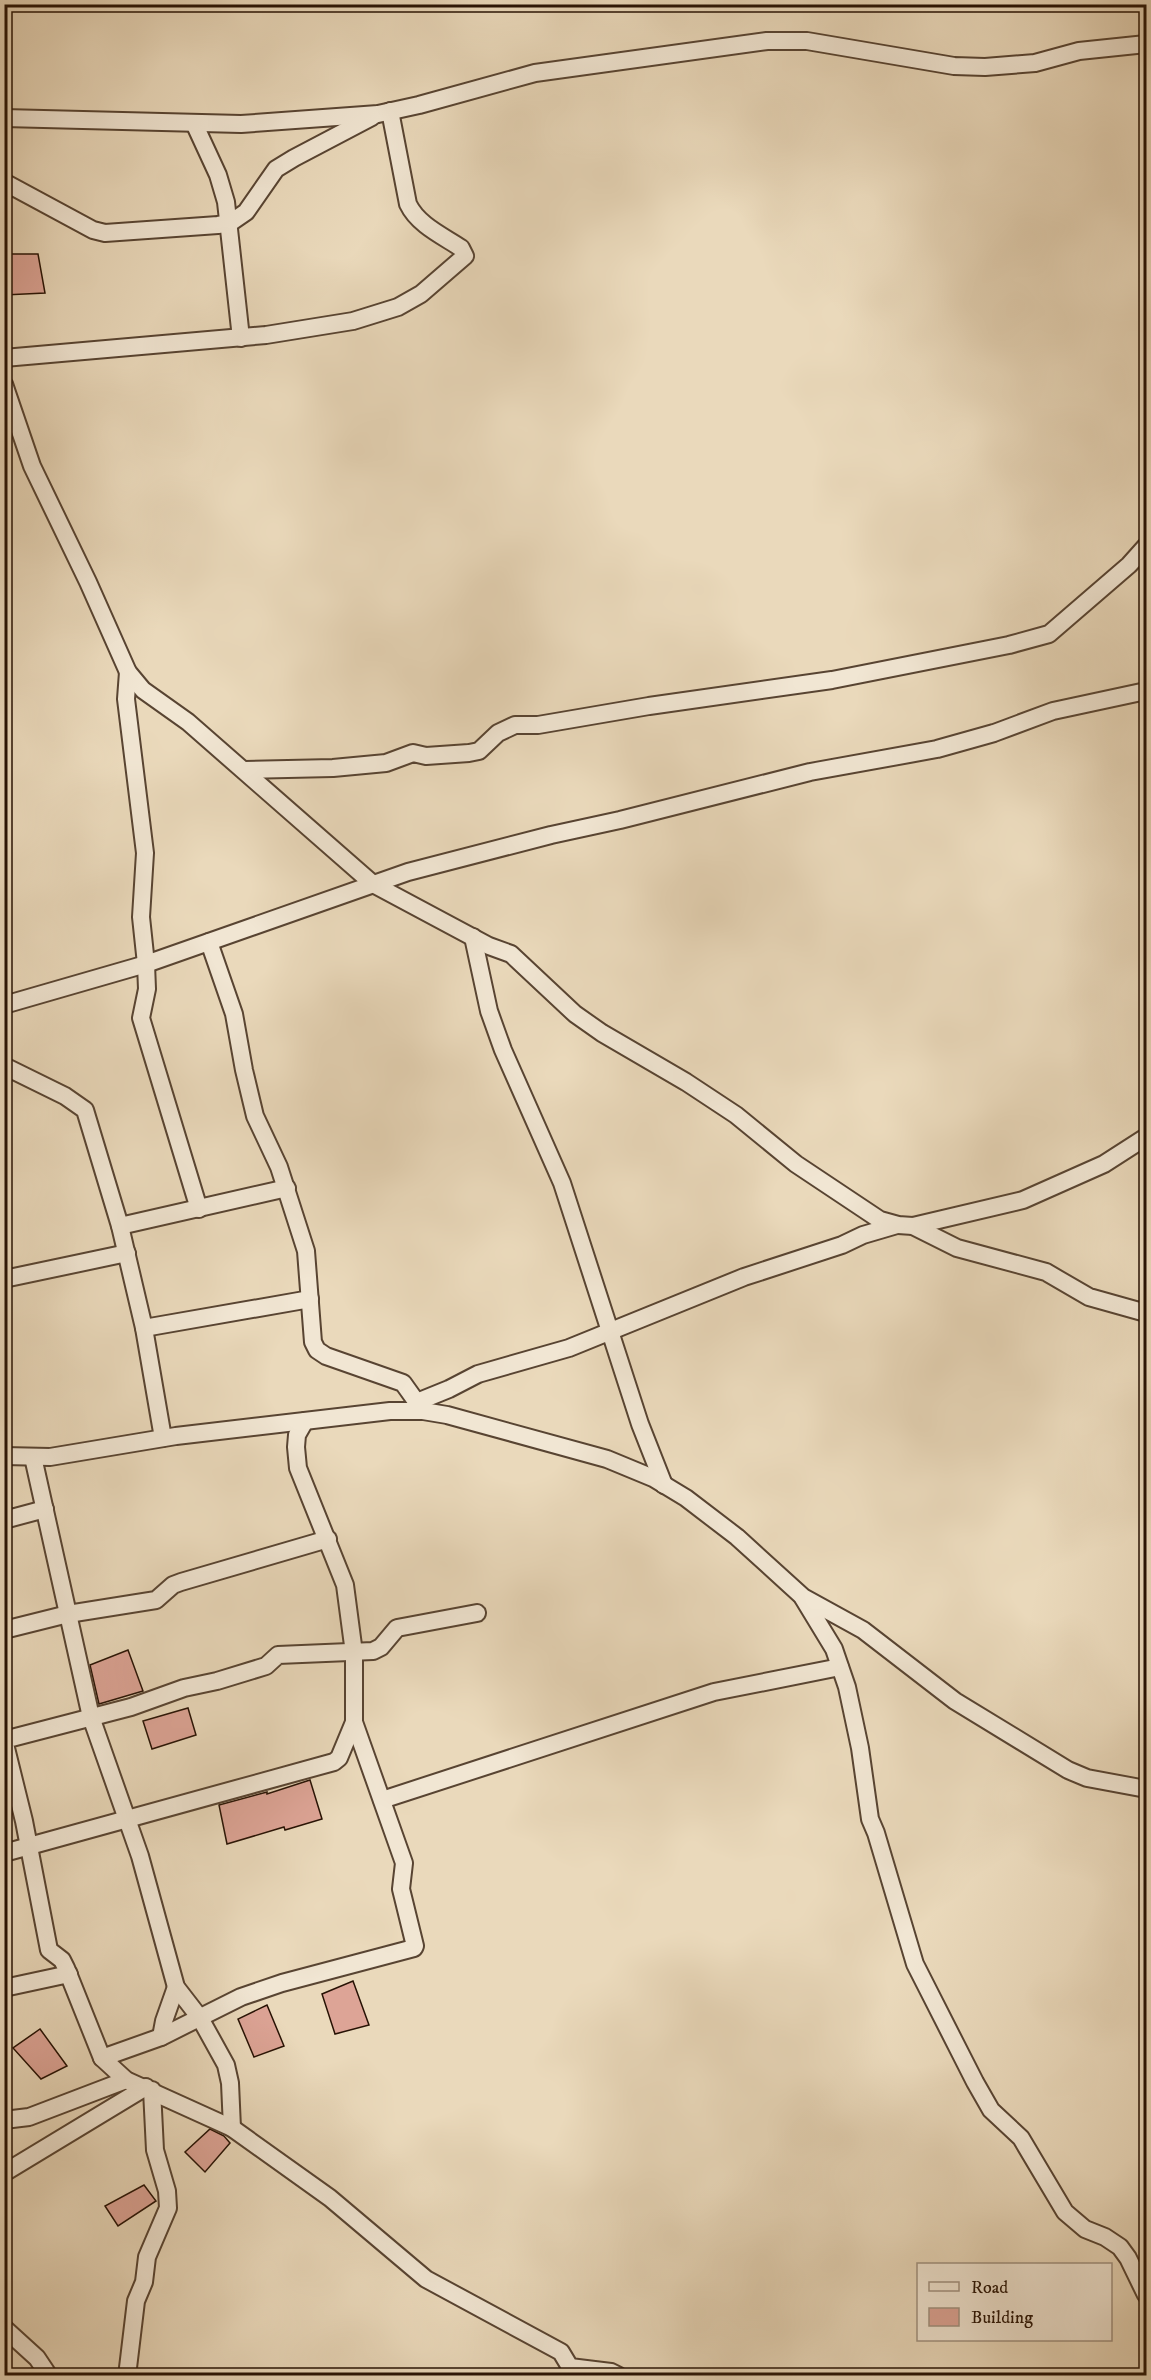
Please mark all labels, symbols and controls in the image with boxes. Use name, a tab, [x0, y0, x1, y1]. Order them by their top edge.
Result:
legend	[917, 2263, 1112, 2341]
text: Road	[971, 2277, 1008, 2299]
text: Building	[971, 2307, 1033, 2329]

